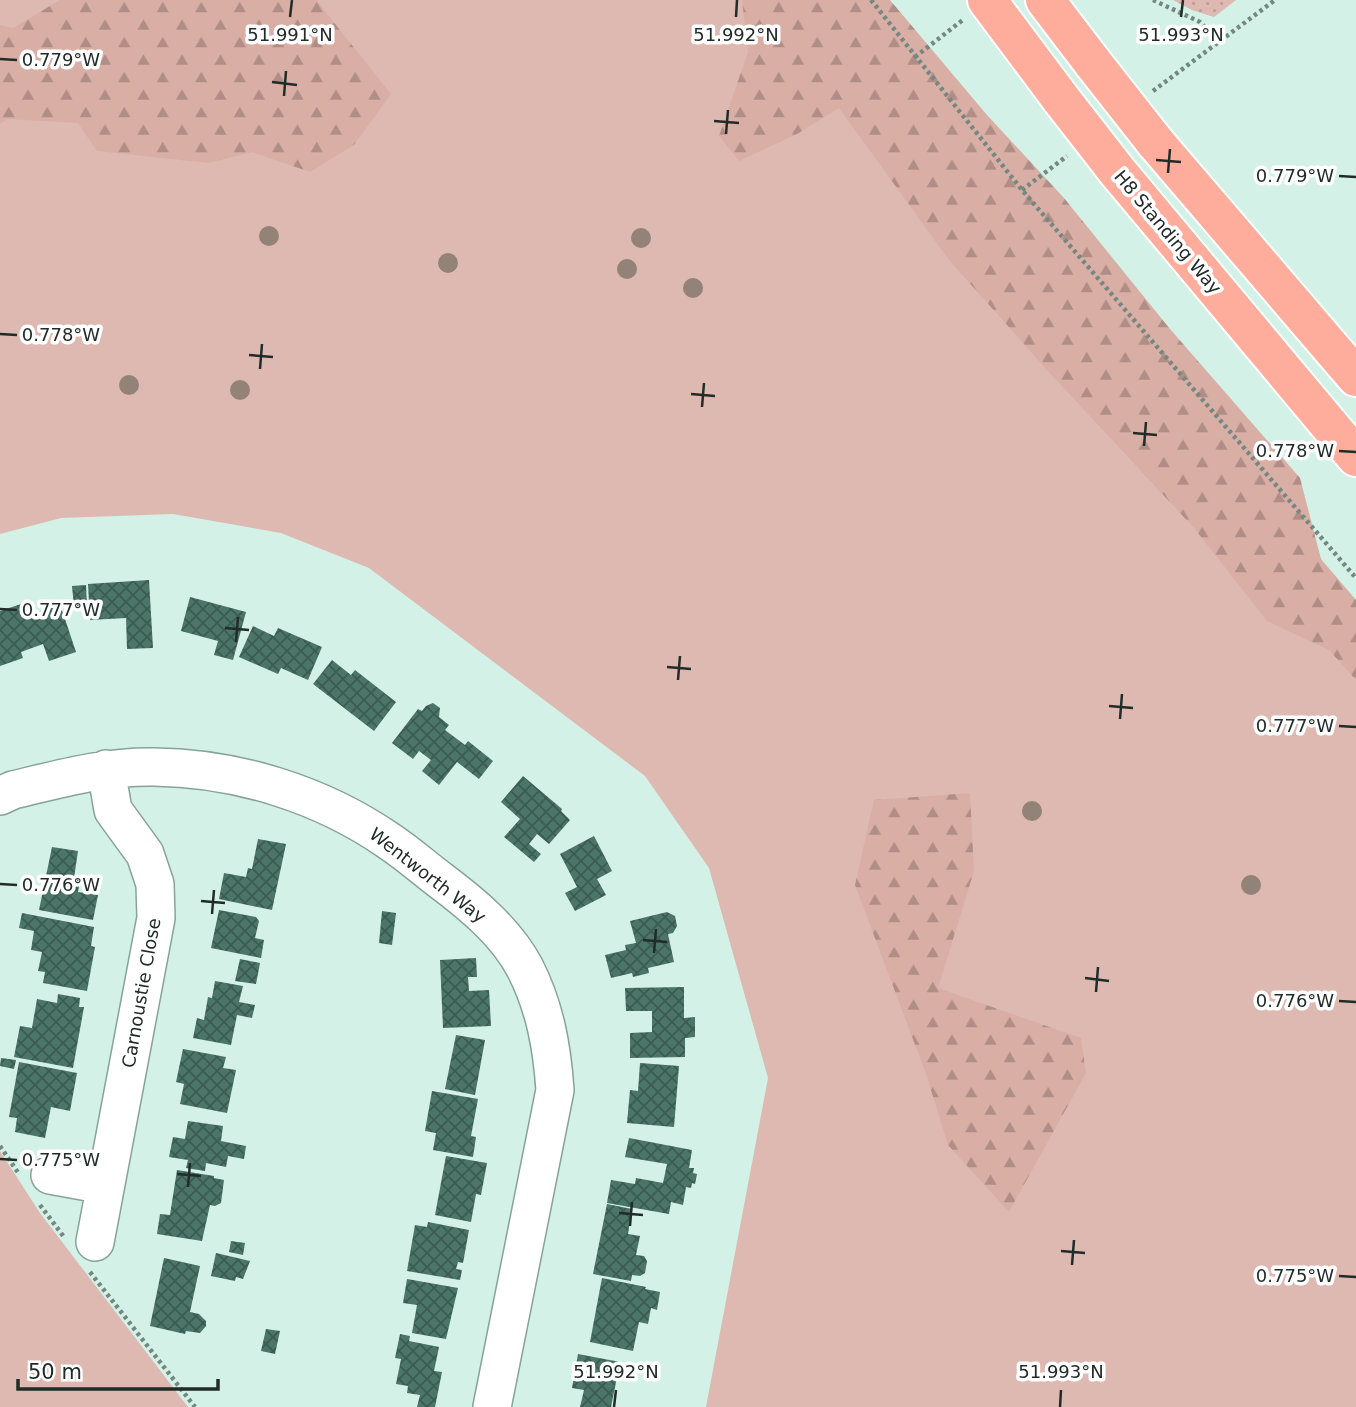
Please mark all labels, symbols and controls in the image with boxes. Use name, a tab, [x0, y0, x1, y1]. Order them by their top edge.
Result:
text: 51.991°N	[247, 24, 333, 45]
text: 51.992°N	[693, 24, 779, 45]
text: 51.993°N	[1138, 24, 1224, 45]
text: 0.779°W	[22, 49, 100, 70]
text: 0.779°W	[1256, 165, 1334, 186]
street label: H8 Standing Way	[1110, 166, 1226, 298]
text: 0.778°W	[22, 324, 100, 345]
text: 0.778°W	[1256, 440, 1334, 461]
text: 0.777°W	[22, 599, 100, 620]
text: 0.777°W	[1256, 715, 1334, 736]
street label: Wentworth Way	[366, 823, 491, 927]
text: 0.776°W	[22, 874, 100, 895]
street label: Carnoustie Close	[117, 916, 165, 1070]
text: 0.776°W	[1256, 990, 1334, 1011]
text: 0.775°W	[22, 1149, 100, 1170]
text: 0.775°W	[1256, 1265, 1334, 1286]
scale bar	[18, 1348, 217, 1392]
text: 50 m	[28, 1360, 82, 1384]
text: 51.992°N	[573, 1361, 659, 1382]
text: 51.993°N	[1018, 1361, 1104, 1382]

